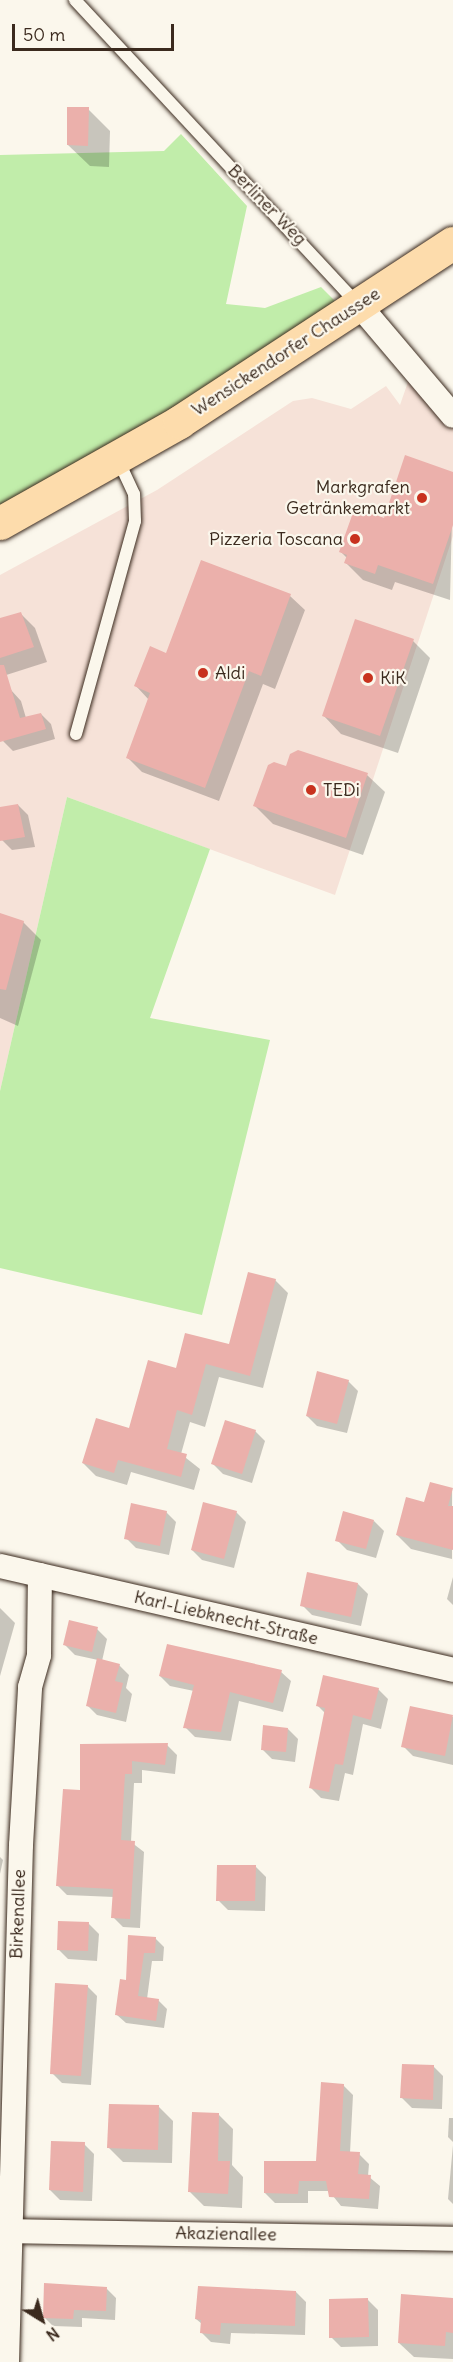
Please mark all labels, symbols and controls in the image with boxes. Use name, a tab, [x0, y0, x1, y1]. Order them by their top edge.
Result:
scale bar	[15, 12, 177, 50]
text: 50 m	[23, 23, 65, 46]
street label: Berliner Weg	[223, 160, 311, 250]
street label: Wensickendorfer Chaussee	[188, 283, 384, 421]
place label: Markgrafen Getränkemarkt	[286, 477, 410, 520]
marker: Markgrafen Getränkemarkt	[415, 491, 429, 505]
place label: Pizzeria Toscana	[209, 528, 343, 550]
marker: Pizzeria Toscana	[348, 532, 362, 546]
place label: Aldi	[215, 662, 245, 684]
marker: Aldi	[196, 666, 210, 680]
place label: KiK	[380, 667, 406, 689]
marker: KiK	[361, 671, 375, 685]
place label: TEDi	[323, 779, 360, 801]
marker: TEDi	[304, 783, 318, 797]
street label: Karl-Liebknecht-Straße	[132, 1586, 320, 1650]
street label: Birkenallee	[6, 1869, 30, 1959]
street label: Akazienallee	[175, 2222, 277, 2246]
north arrow	[12, 2290, 72, 2350]
text: N	[42, 2323, 63, 2346]

